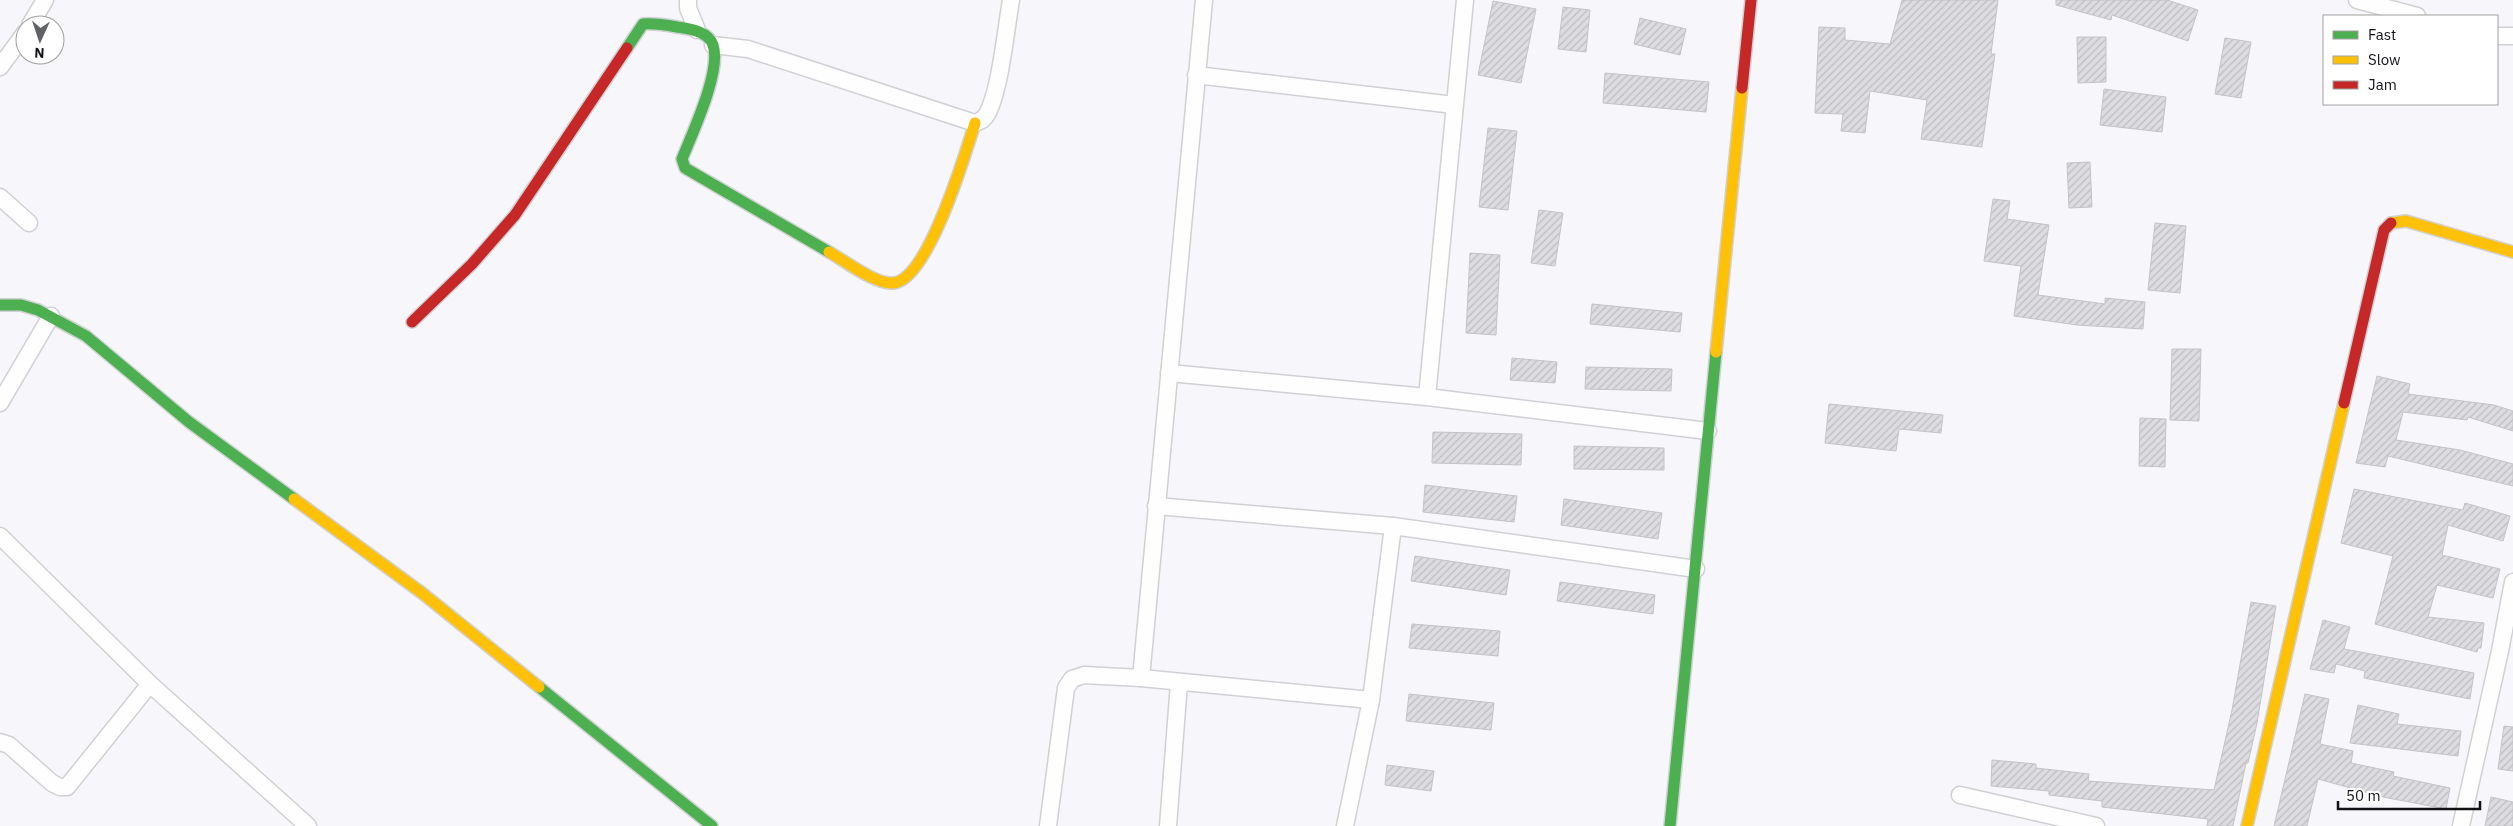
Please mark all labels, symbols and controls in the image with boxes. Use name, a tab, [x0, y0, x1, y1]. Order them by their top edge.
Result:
north arrow	[15, 15, 65, 65]
legend	[2323, 15, 2498, 105]
text: Fast	[2368, 25, 2396, 44]
text: N	[34, 44, 45, 62]
text: Slow	[2368, 50, 2401, 69]
text: Jam	[2368, 75, 2397, 94]
scale bar	[2338, 778, 2480, 810]
text: 50 m	[2346, 786, 2381, 805]

